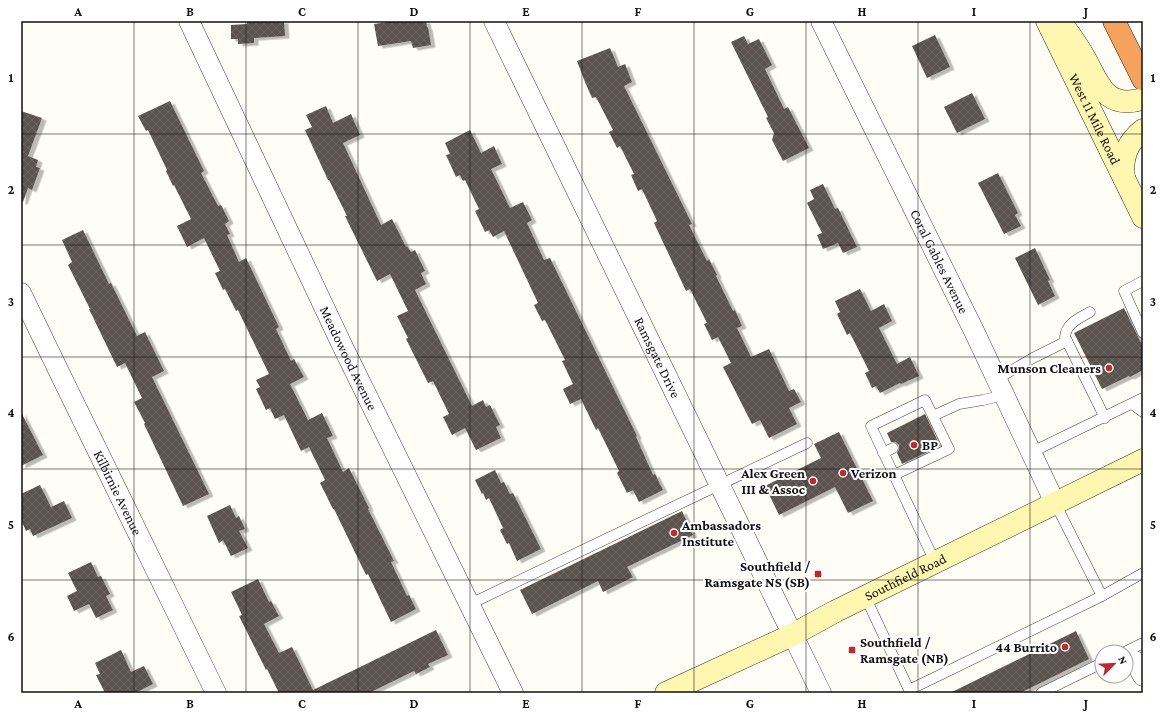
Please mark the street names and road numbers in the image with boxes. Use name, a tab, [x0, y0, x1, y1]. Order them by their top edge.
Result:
street label: West 11 Mile Road	[1066, 71, 1124, 168]
street label: Coral Gables Avenue	[907, 206, 972, 316]
street label: Meadowood Avenue	[317, 303, 381, 413]
street label: Ramsgate Drive	[631, 314, 684, 400]
street label: Kilbirnie Avenue	[91, 448, 146, 538]
street label: Southfield Road	[862, 550, 949, 604]

